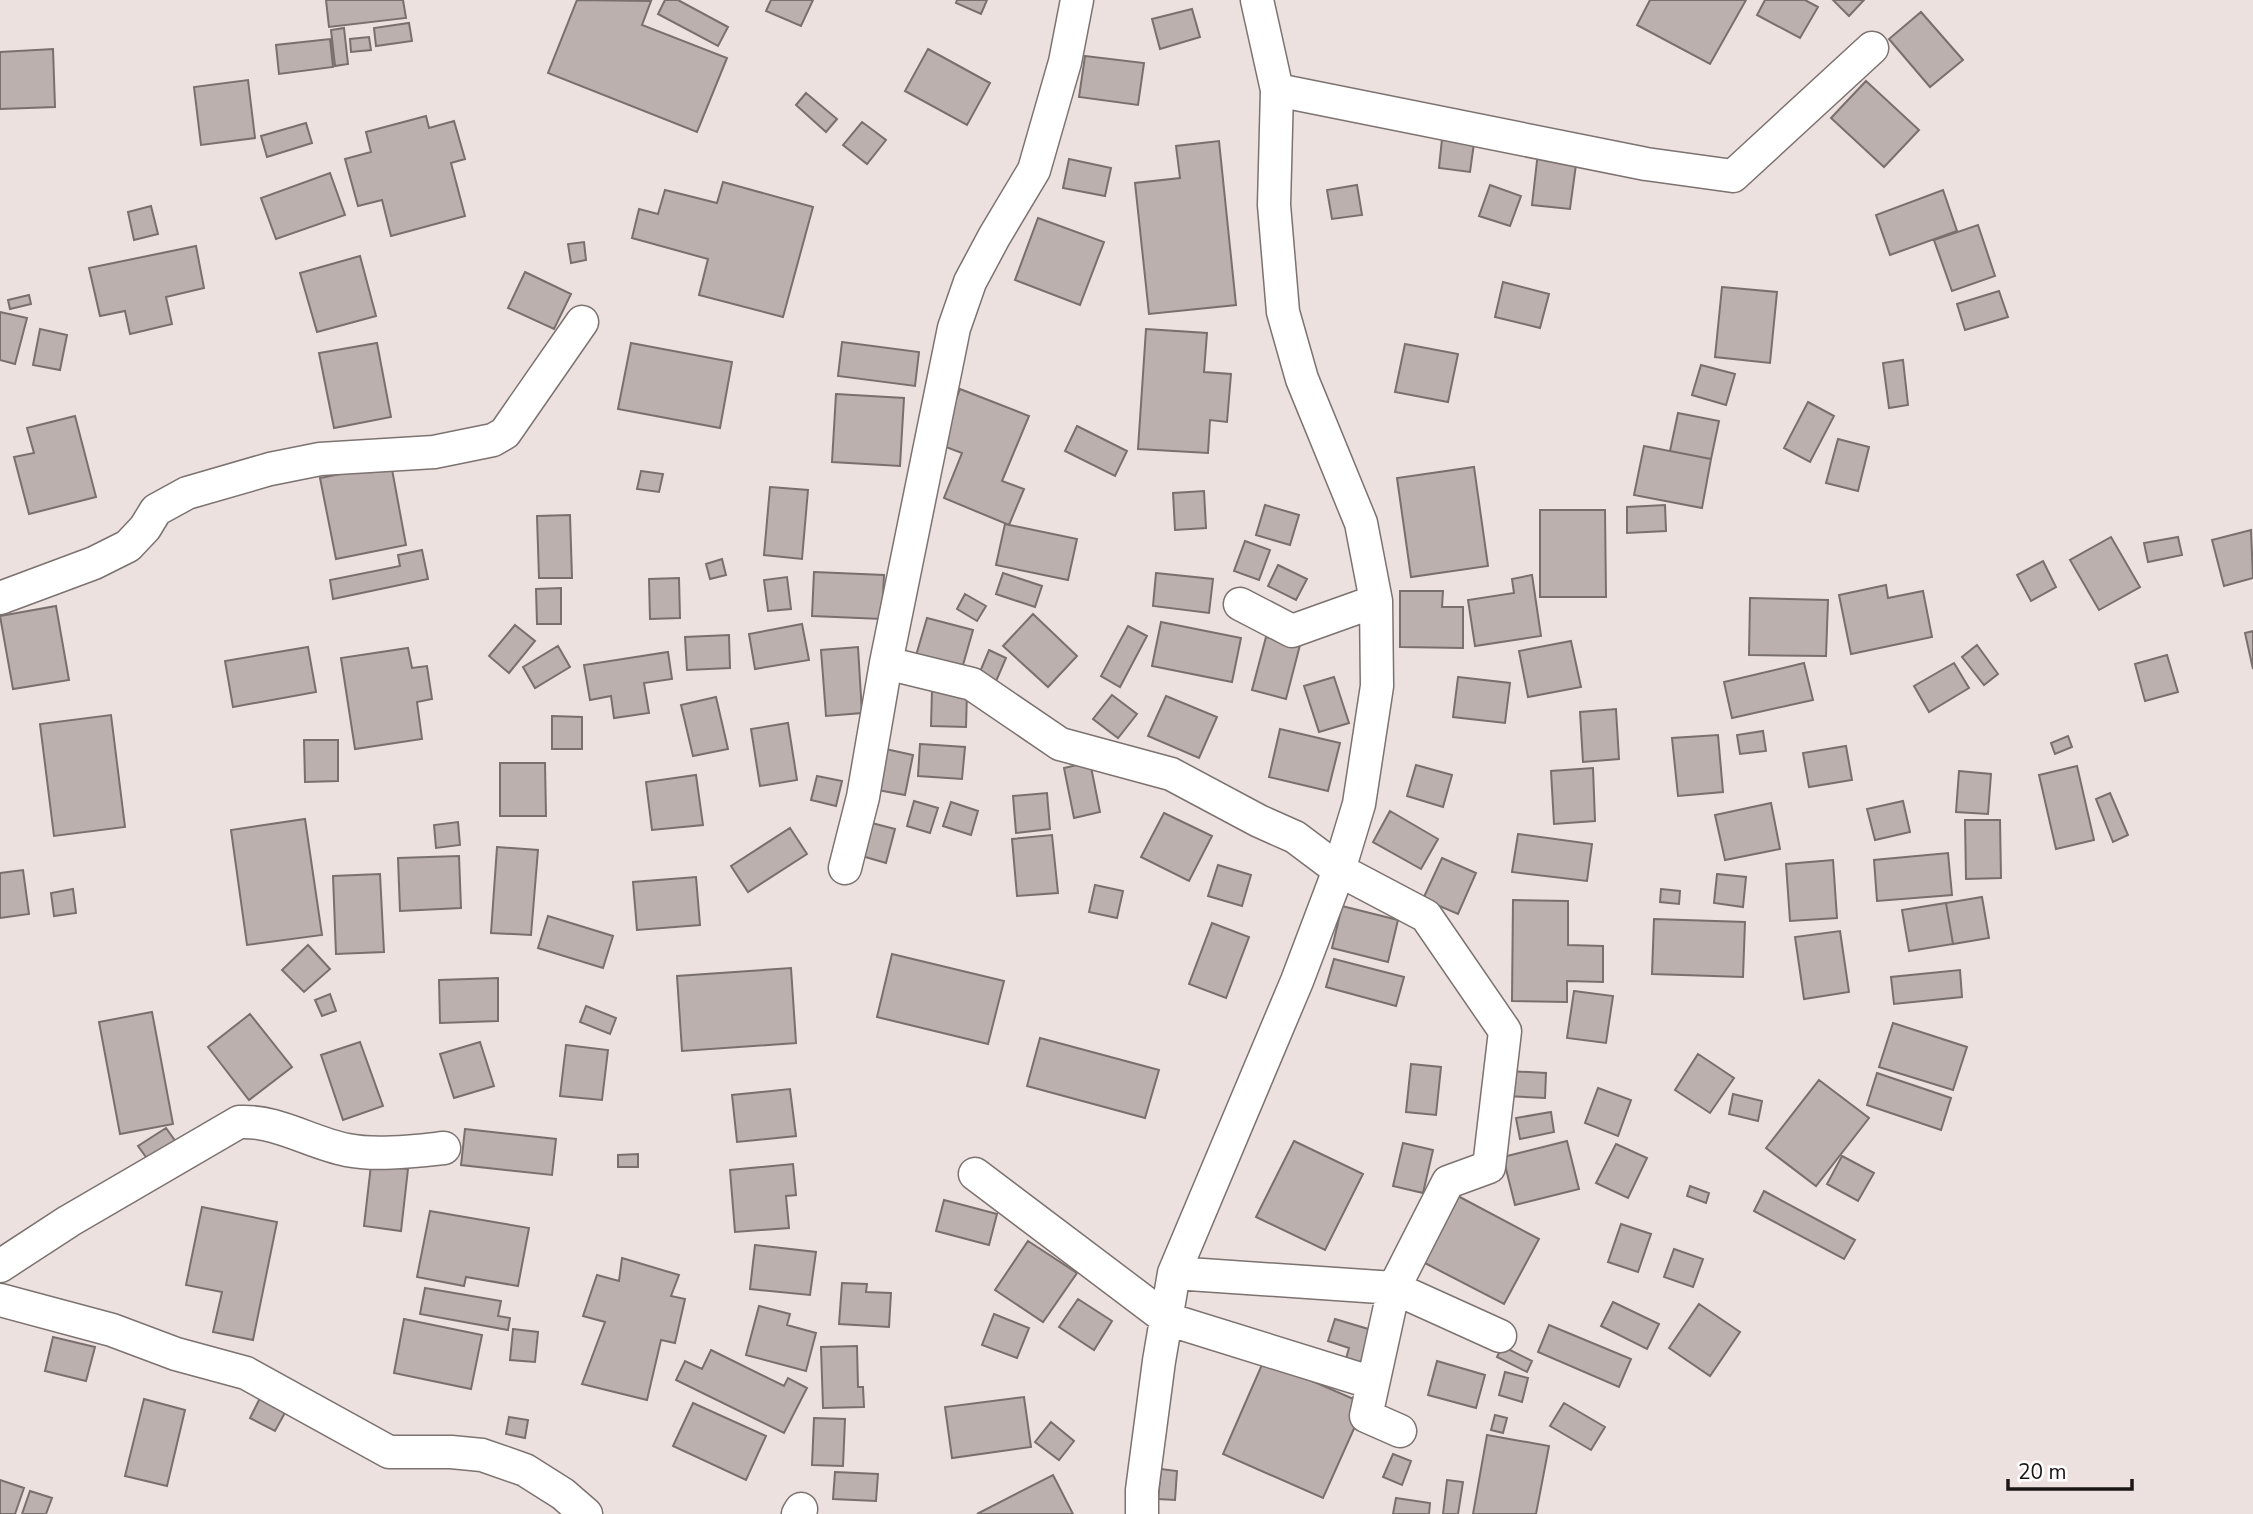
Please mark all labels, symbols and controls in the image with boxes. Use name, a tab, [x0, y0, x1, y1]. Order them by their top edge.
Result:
scale bar	[2008, 1448, 2132, 1492]
text: 20 m	[2018, 1458, 2067, 1486]

